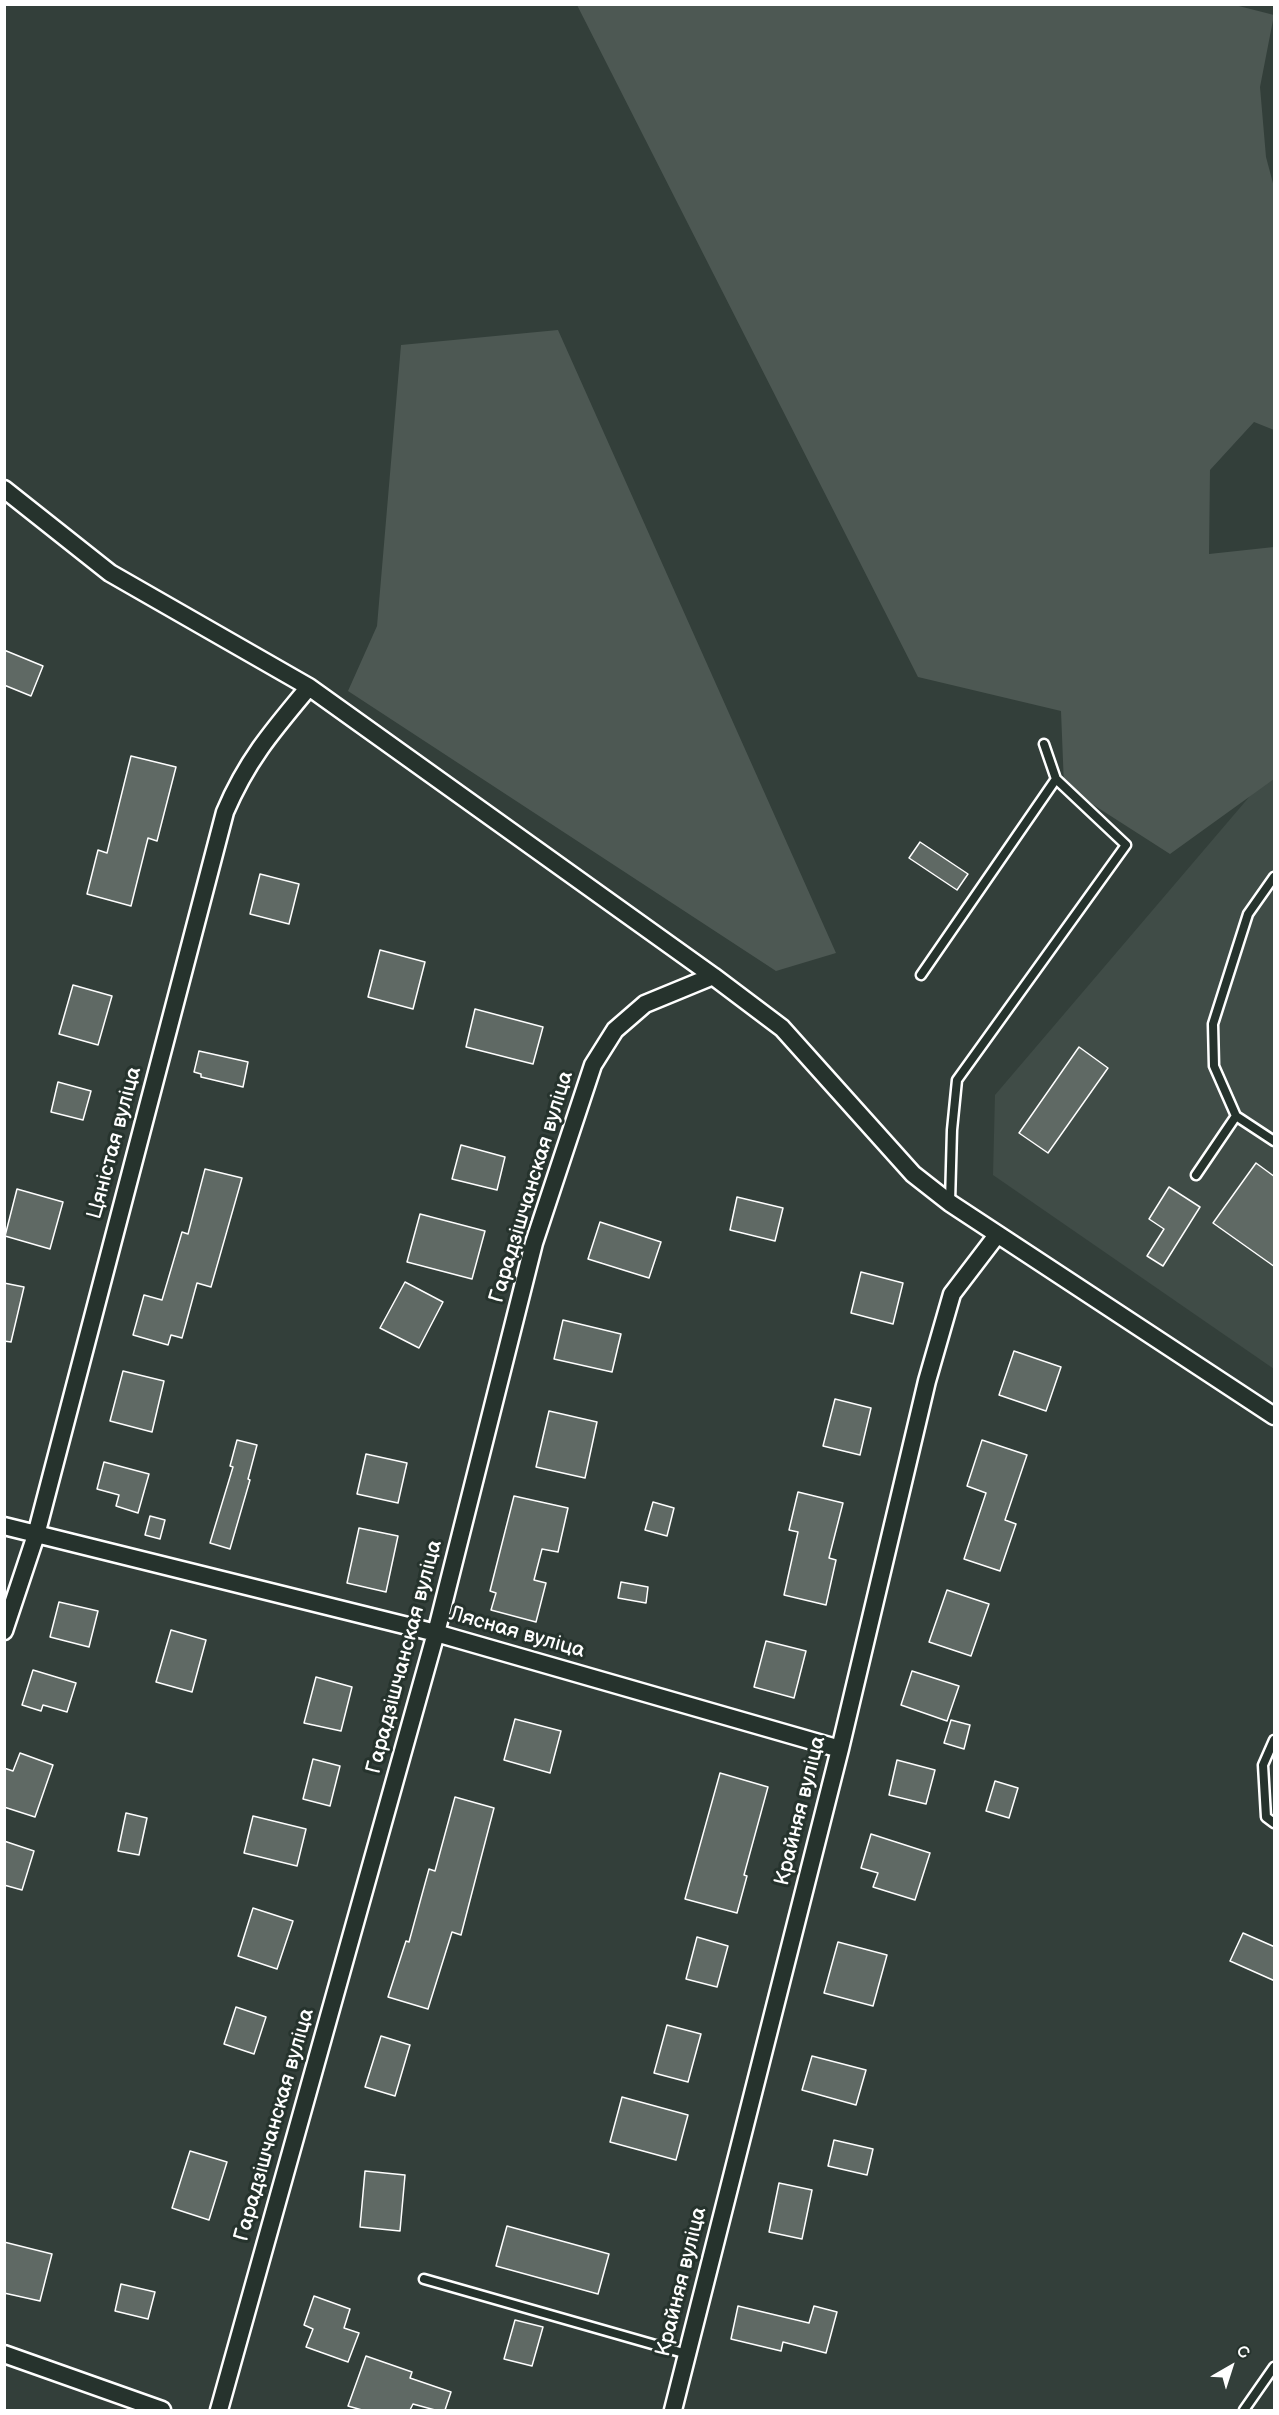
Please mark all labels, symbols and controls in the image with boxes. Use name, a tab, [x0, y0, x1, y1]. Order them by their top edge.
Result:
street label: Цяністая вуліца	[83, 1064, 147, 1222]
street label: Гарадзішчанская вуліца	[485, 1068, 579, 1306]
street label: Гарадзішчанская вуліца	[362, 1537, 448, 1777]
street label: Лясная вуліца	[446, 1602, 588, 1664]
street label: Крайняя вуліца	[770, 1734, 832, 1888]
street label: Гарадзішчанская вуліца	[230, 2006, 320, 2244]
street label: Крайняя вуліца	[651, 2205, 713, 2359]
north arrow	[1201, 2337, 1261, 2397]
text: С	[1232, 2342, 1253, 2364]

